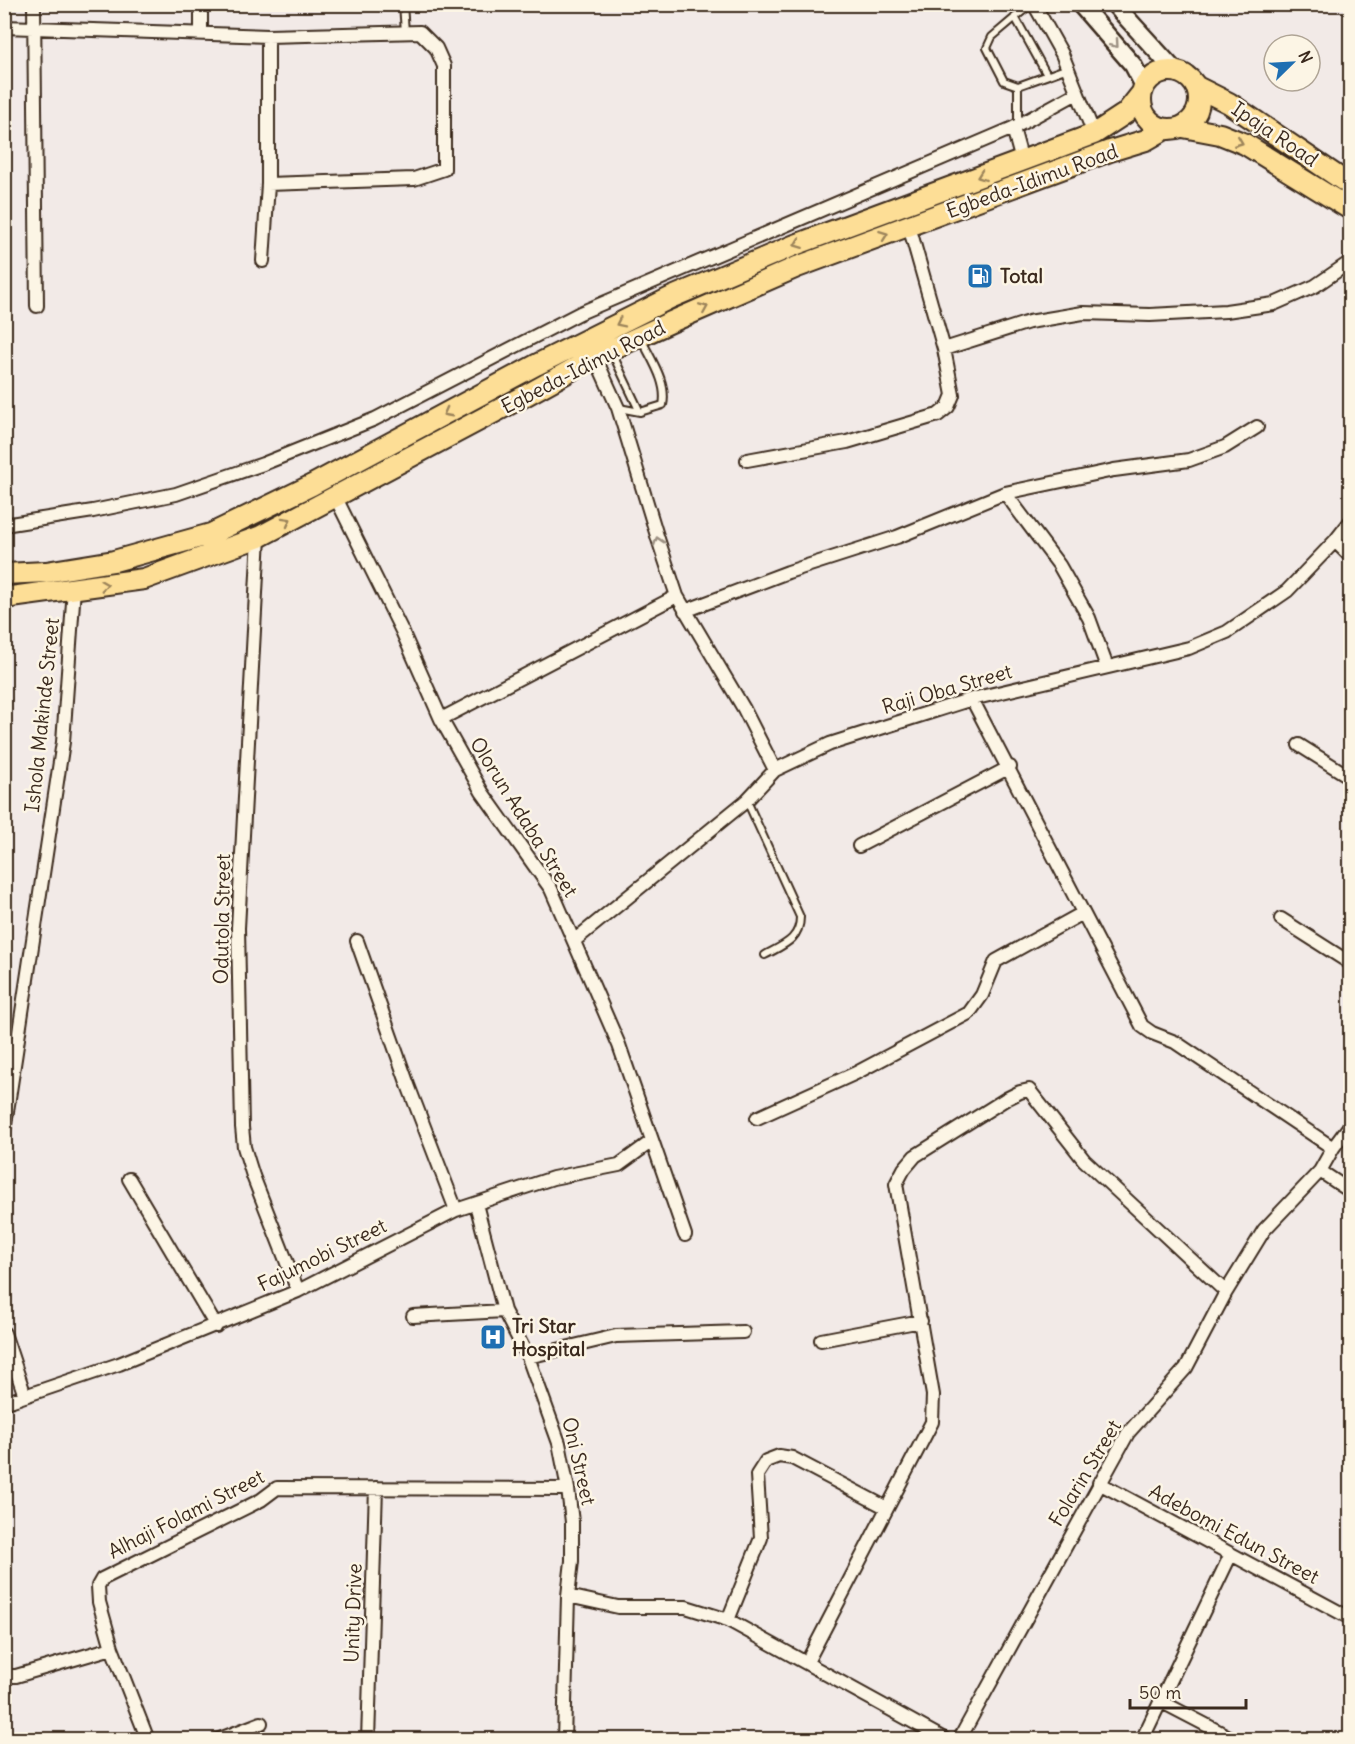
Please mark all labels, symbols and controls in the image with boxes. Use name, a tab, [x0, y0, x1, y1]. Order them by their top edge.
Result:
north arrow	[1262, 33, 1322, 93]
one-way arrow	[1107, 37, 1118, 48]
text: N	[1294, 48, 1317, 66]
street label: Ipaja Road	[1227, 96, 1323, 172]
one-way arrow	[1233, 135, 1244, 147]
street label: Egbeda-Idimu Road	[943, 138, 1121, 223]
one-way arrow	[976, 169, 987, 181]
one-way arrow	[878, 230, 889, 243]
one-way arrow	[793, 237, 804, 249]
fuel station icon: Total	[965, 261, 995, 291]
place label: Total	[1000, 263, 1043, 288]
one-way arrow	[697, 303, 708, 315]
street label: Egbeda-Idimu Road	[497, 314, 669, 419]
one-way arrow	[615, 316, 626, 328]
one-way arrow	[442, 406, 453, 417]
one-way arrow	[281, 517, 291, 528]
one-way arrow	[653, 536, 666, 547]
one-way arrow	[100, 579, 109, 591]
street label: Ishola Makinde Street	[19, 616, 64, 814]
street label: Raji Oba Street	[879, 658, 1015, 719]
street label: Olorun Adaba Street	[465, 732, 584, 902]
street label: Odutola Street	[208, 853, 235, 985]
street label: Fajumobi Street	[253, 1212, 391, 1297]
place label: Tri Star Hospital	[512, 1313, 585, 1361]
hospital icon: Tri Star Hospital	[478, 1322, 508, 1352]
street label: Oni Street	[557, 1414, 602, 1508]
street label: Folarin Street	[1043, 1415, 1126, 1531]
street label: Alhaji Folami Street	[104, 1463, 268, 1564]
street label: Adebomi Edun Street	[1145, 1478, 1324, 1589]
street label: Unity Drive	[338, 1563, 367, 1663]
scale bar	[1130, 1672, 1246, 1710]
text: 50 m	[1139, 1681, 1181, 1704]

